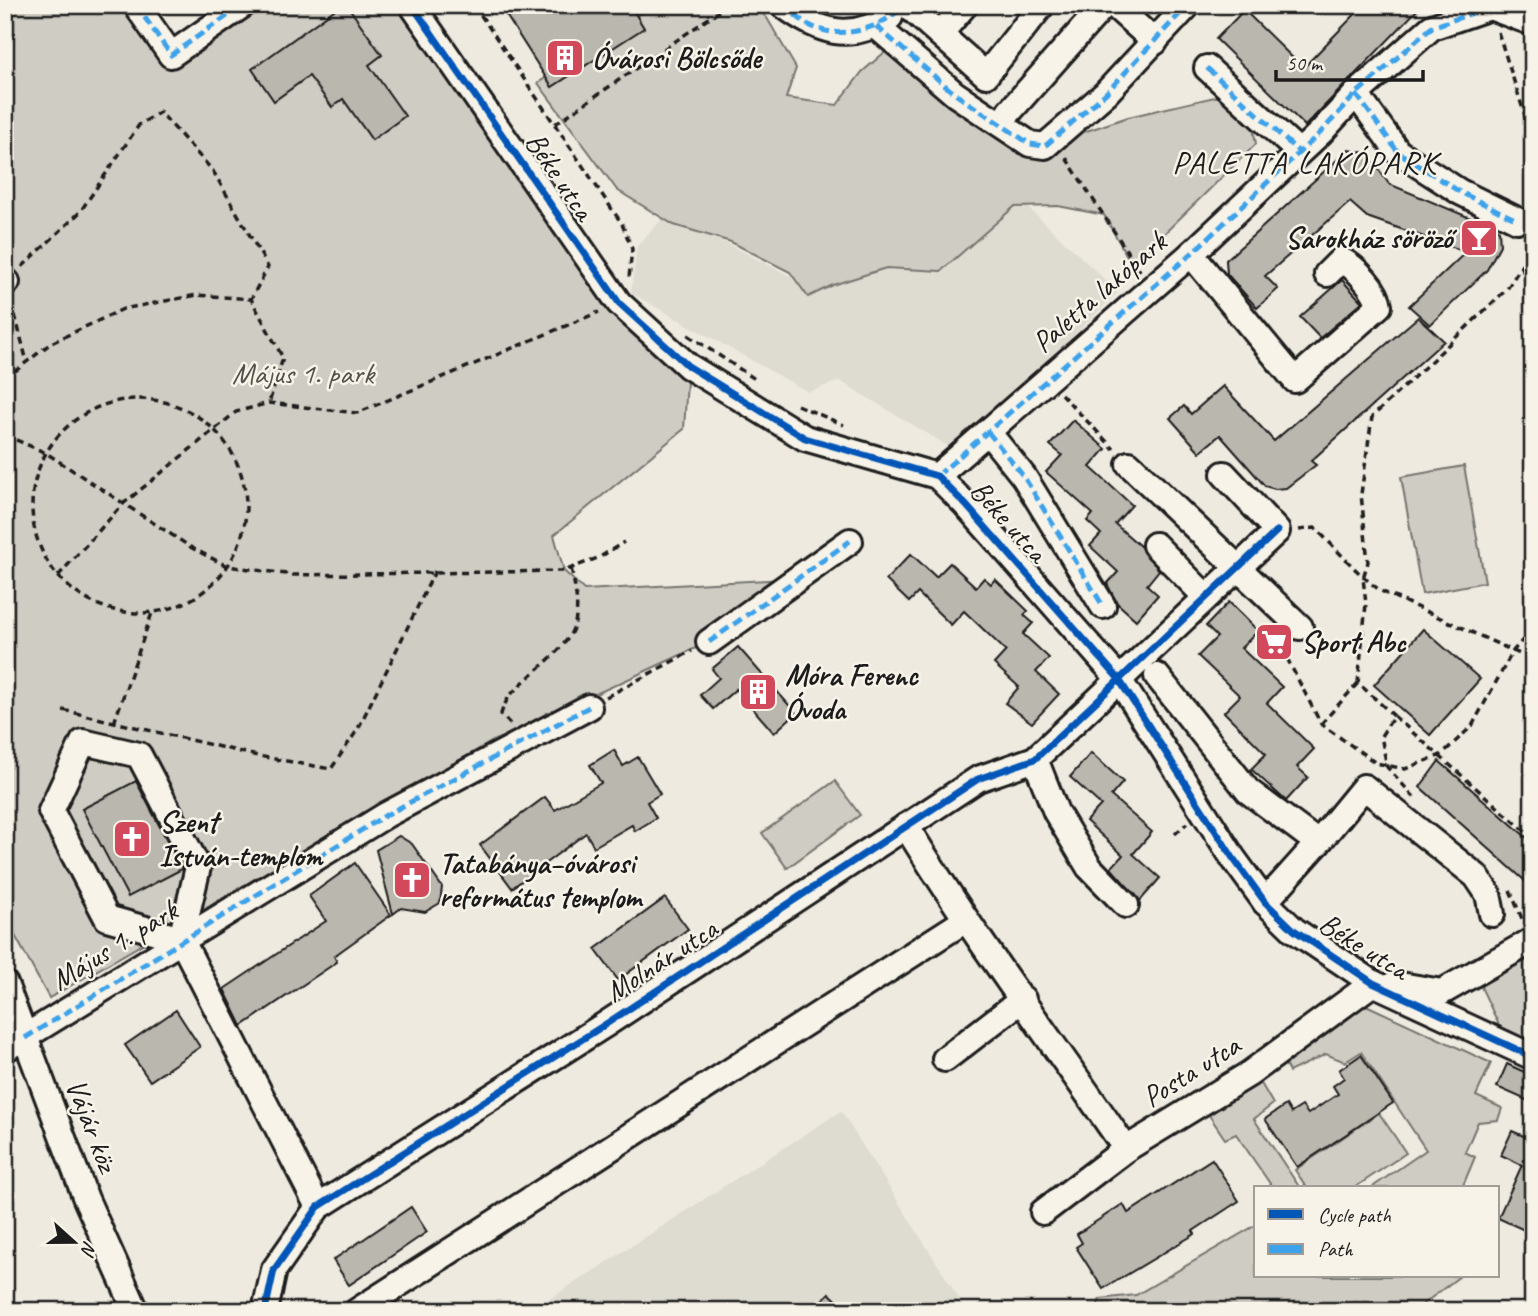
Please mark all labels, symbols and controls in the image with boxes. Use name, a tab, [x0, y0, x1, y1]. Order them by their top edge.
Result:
building icon: Óvárosi Bölcsőde	[544, 37, 586, 79]
scale bar	[1276, 38, 1422, 82]
place label: Óvárosi Bölcsőde	[592, 39, 764, 77]
text: 50 m	[1286, 50, 1324, 76]
street label: Béke utca	[517, 125, 605, 230]
district label: PALETTA LAKÓPARK	[1172, 142, 1442, 183]
bar icon: Sarokház söröző	[1458, 217, 1500, 259]
place label: Sarokház söröző	[1285, 219, 1457, 257]
street label: Paletta lakópark	[1024, 222, 1176, 361]
park label: Május 1. park	[232, 354, 376, 392]
street label: Béke utca	[962, 472, 1058, 572]
supermarket icon: Sport Abc	[1253, 621, 1295, 663]
place label: Sport Abc	[1301, 623, 1407, 661]
place label: Móra Ferenc Óvoda	[785, 656, 920, 728]
building icon: Móra Ferenc Óvoda	[737, 671, 779, 713]
place label: Szent István-templom	[159, 803, 324, 875]
church icon: Szent István-templom	[111, 818, 153, 860]
place label: Tatabánya–óvárosi református templom	[439, 844, 644, 916]
church icon: Tatabánya–óvárosi református templom	[391, 859, 433, 901]
street label: Május 1. park	[44, 890, 186, 999]
street label: Béke utca	[1312, 904, 1418, 990]
street label: Molnár utca	[598, 909, 726, 1010]
street label: Posta utca	[1135, 1025, 1248, 1116]
street label: Vájár köz	[57, 1073, 128, 1180]
legend	[1254, 1186, 1500, 1278]
text: Cycle path	[1318, 1202, 1391, 1228]
north arrow	[38, 1208, 108, 1278]
text: Path	[1318, 1236, 1354, 1262]
text: N	[74, 1238, 102, 1261]

